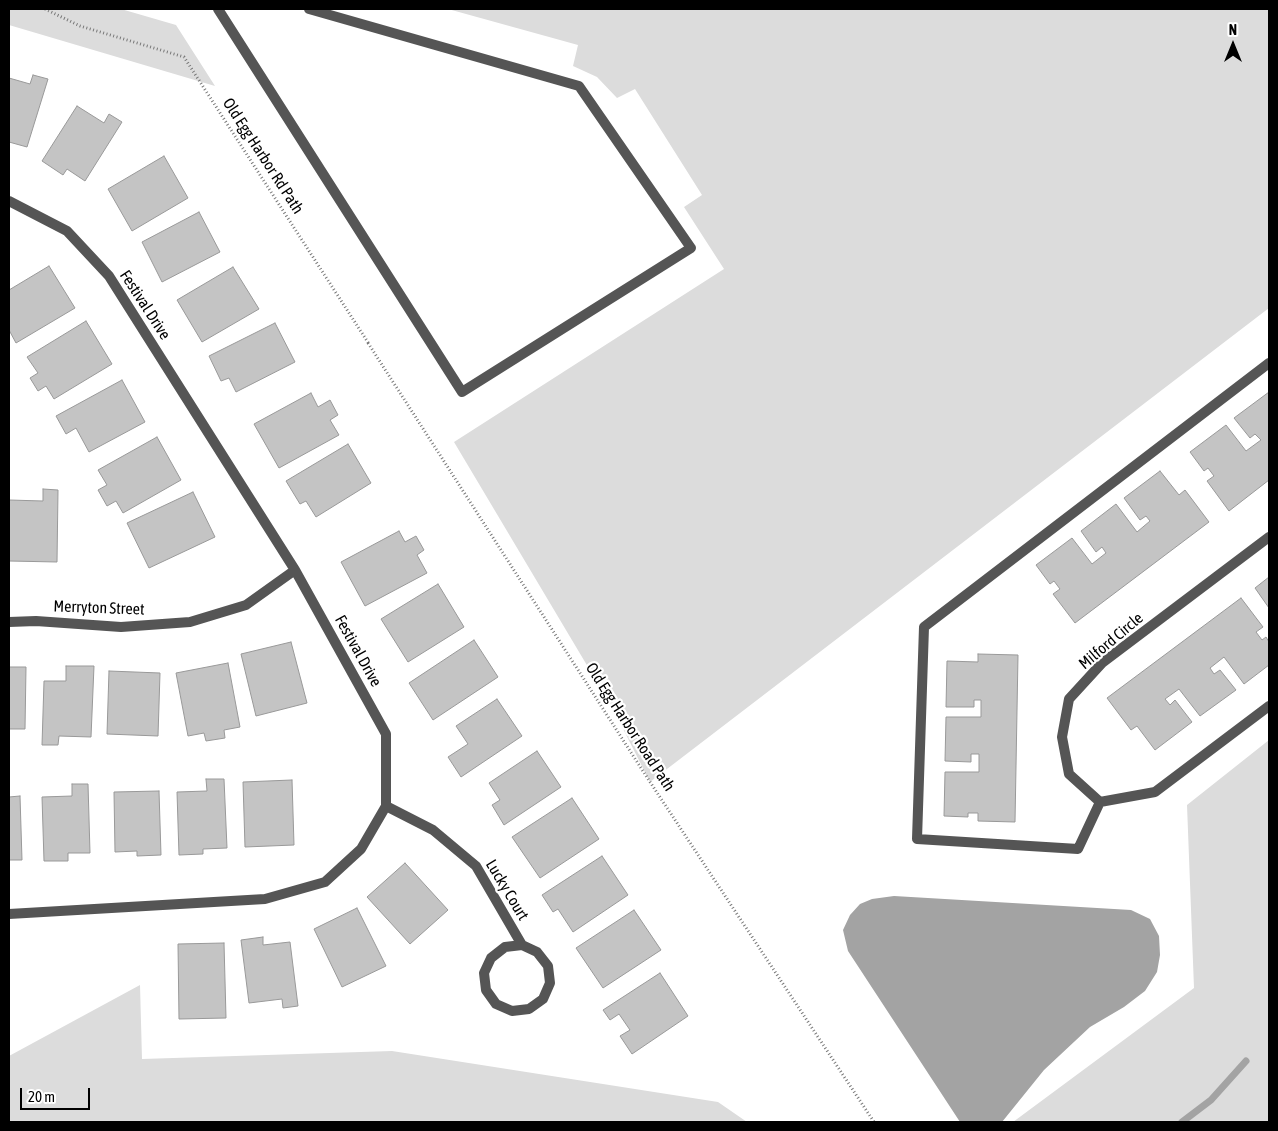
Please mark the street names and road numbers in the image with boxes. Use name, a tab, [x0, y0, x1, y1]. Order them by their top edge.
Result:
street label: Old Egg Harbor Rd Path	[218, 94, 308, 218]
street label: Festival Drive	[116, 267, 174, 343]
street label: Merryton Street	[53, 597, 145, 619]
street label: Milford Circle	[1075, 609, 1147, 673]
street label: Festival Drive	[331, 612, 385, 690]
street label: Old Egg Harbor Road Path	[581, 659, 679, 795]
street label: Lucky Court	[481, 856, 533, 924]

